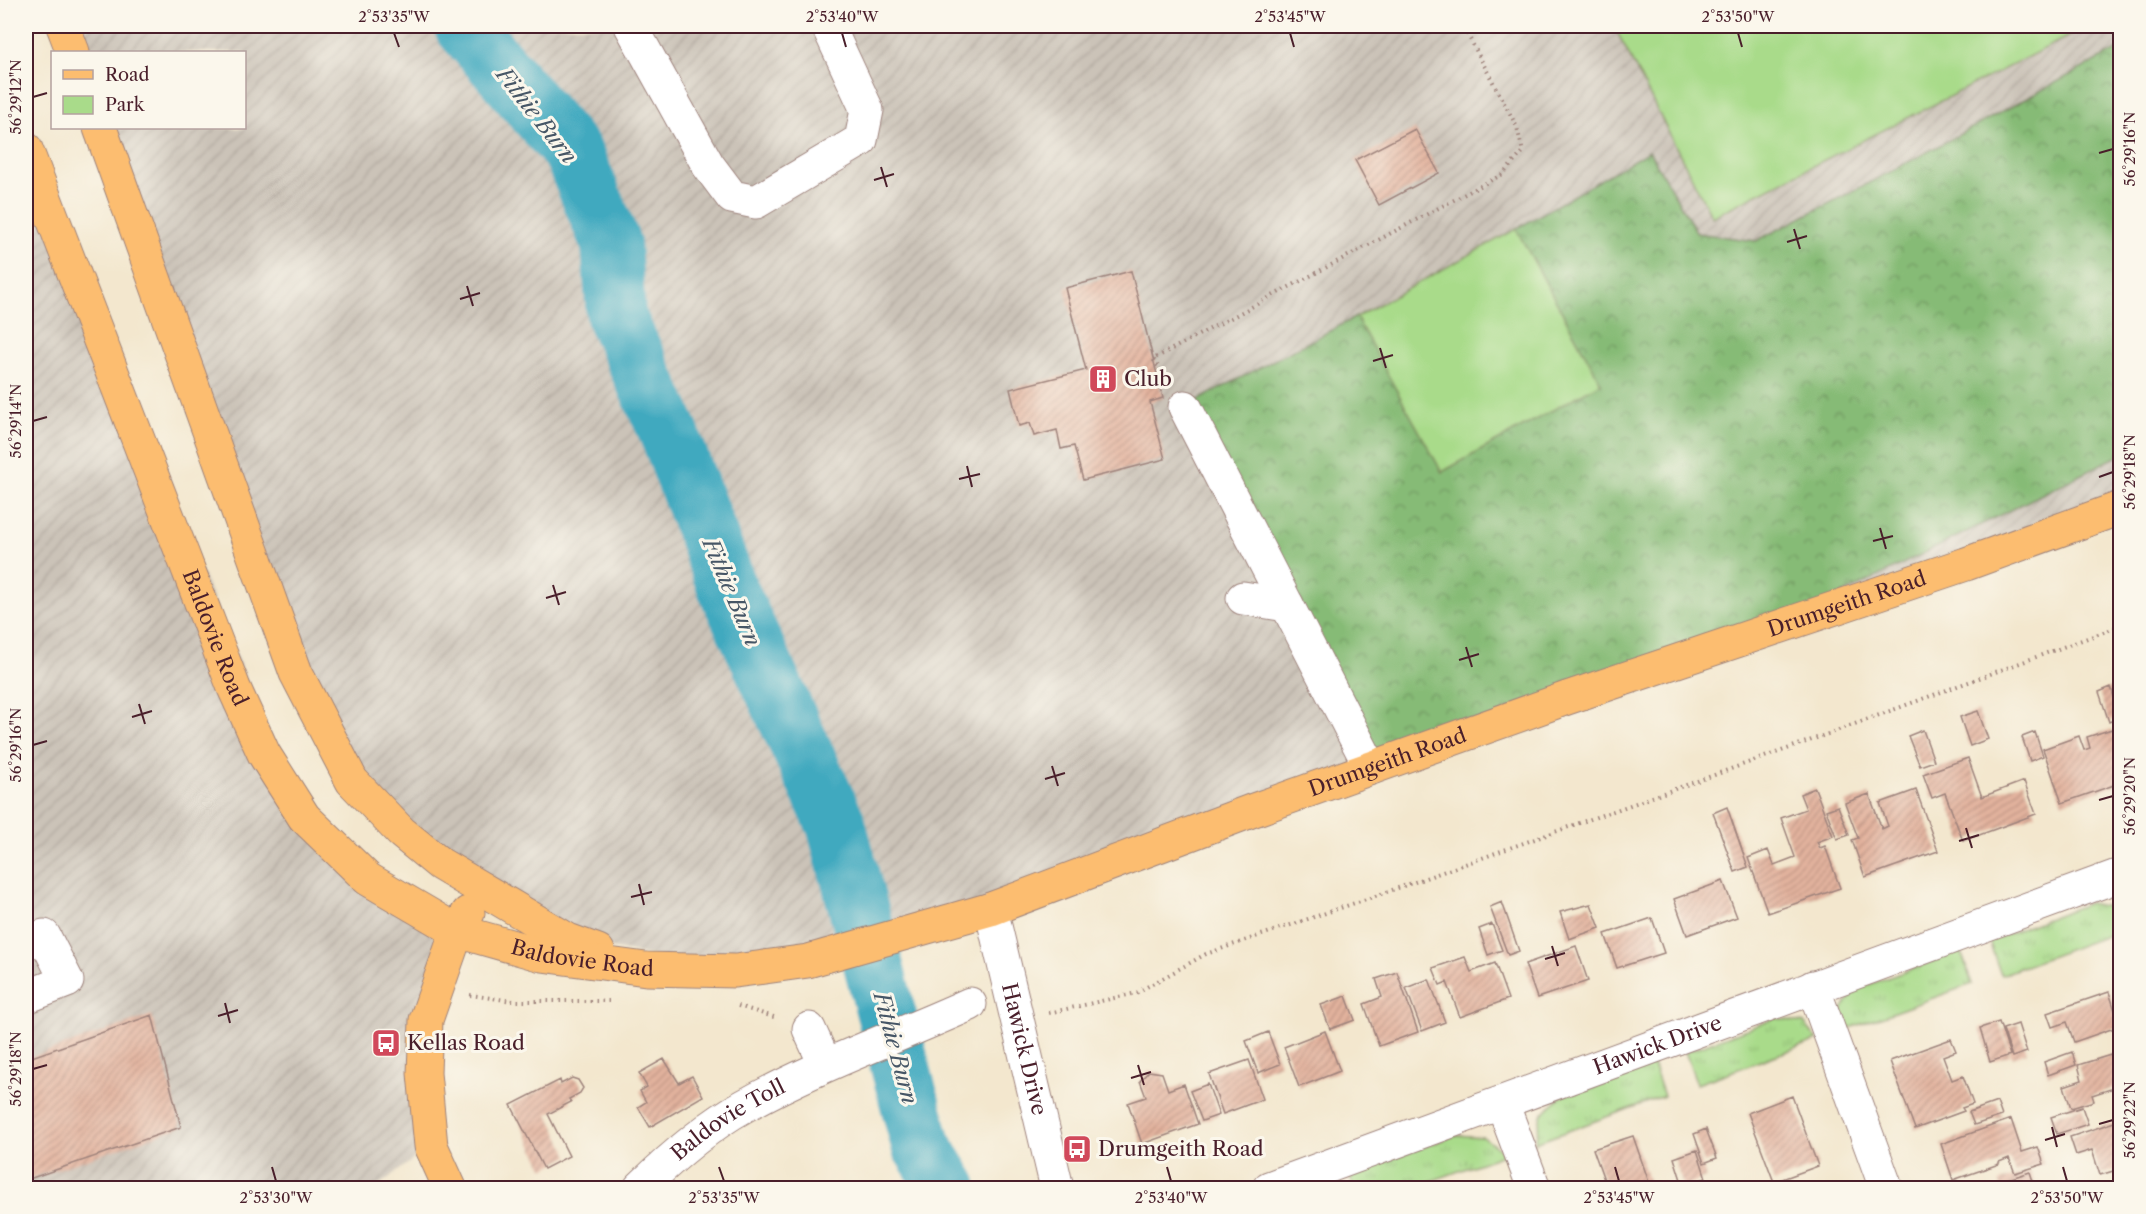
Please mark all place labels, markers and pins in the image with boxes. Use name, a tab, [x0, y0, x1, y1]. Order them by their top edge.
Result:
building icon: Club	[1087, 363, 1119, 395]
place label: Club	[1124, 366, 1172, 391]
bus stop icon: Kellas Road	[370, 1027, 402, 1059]
place label: Kellas Road	[407, 1030, 525, 1055]
bus stop icon: Drumgeith Road	[1061, 1133, 1093, 1165]
place label: Drumgeith Road	[1098, 1136, 1264, 1161]

